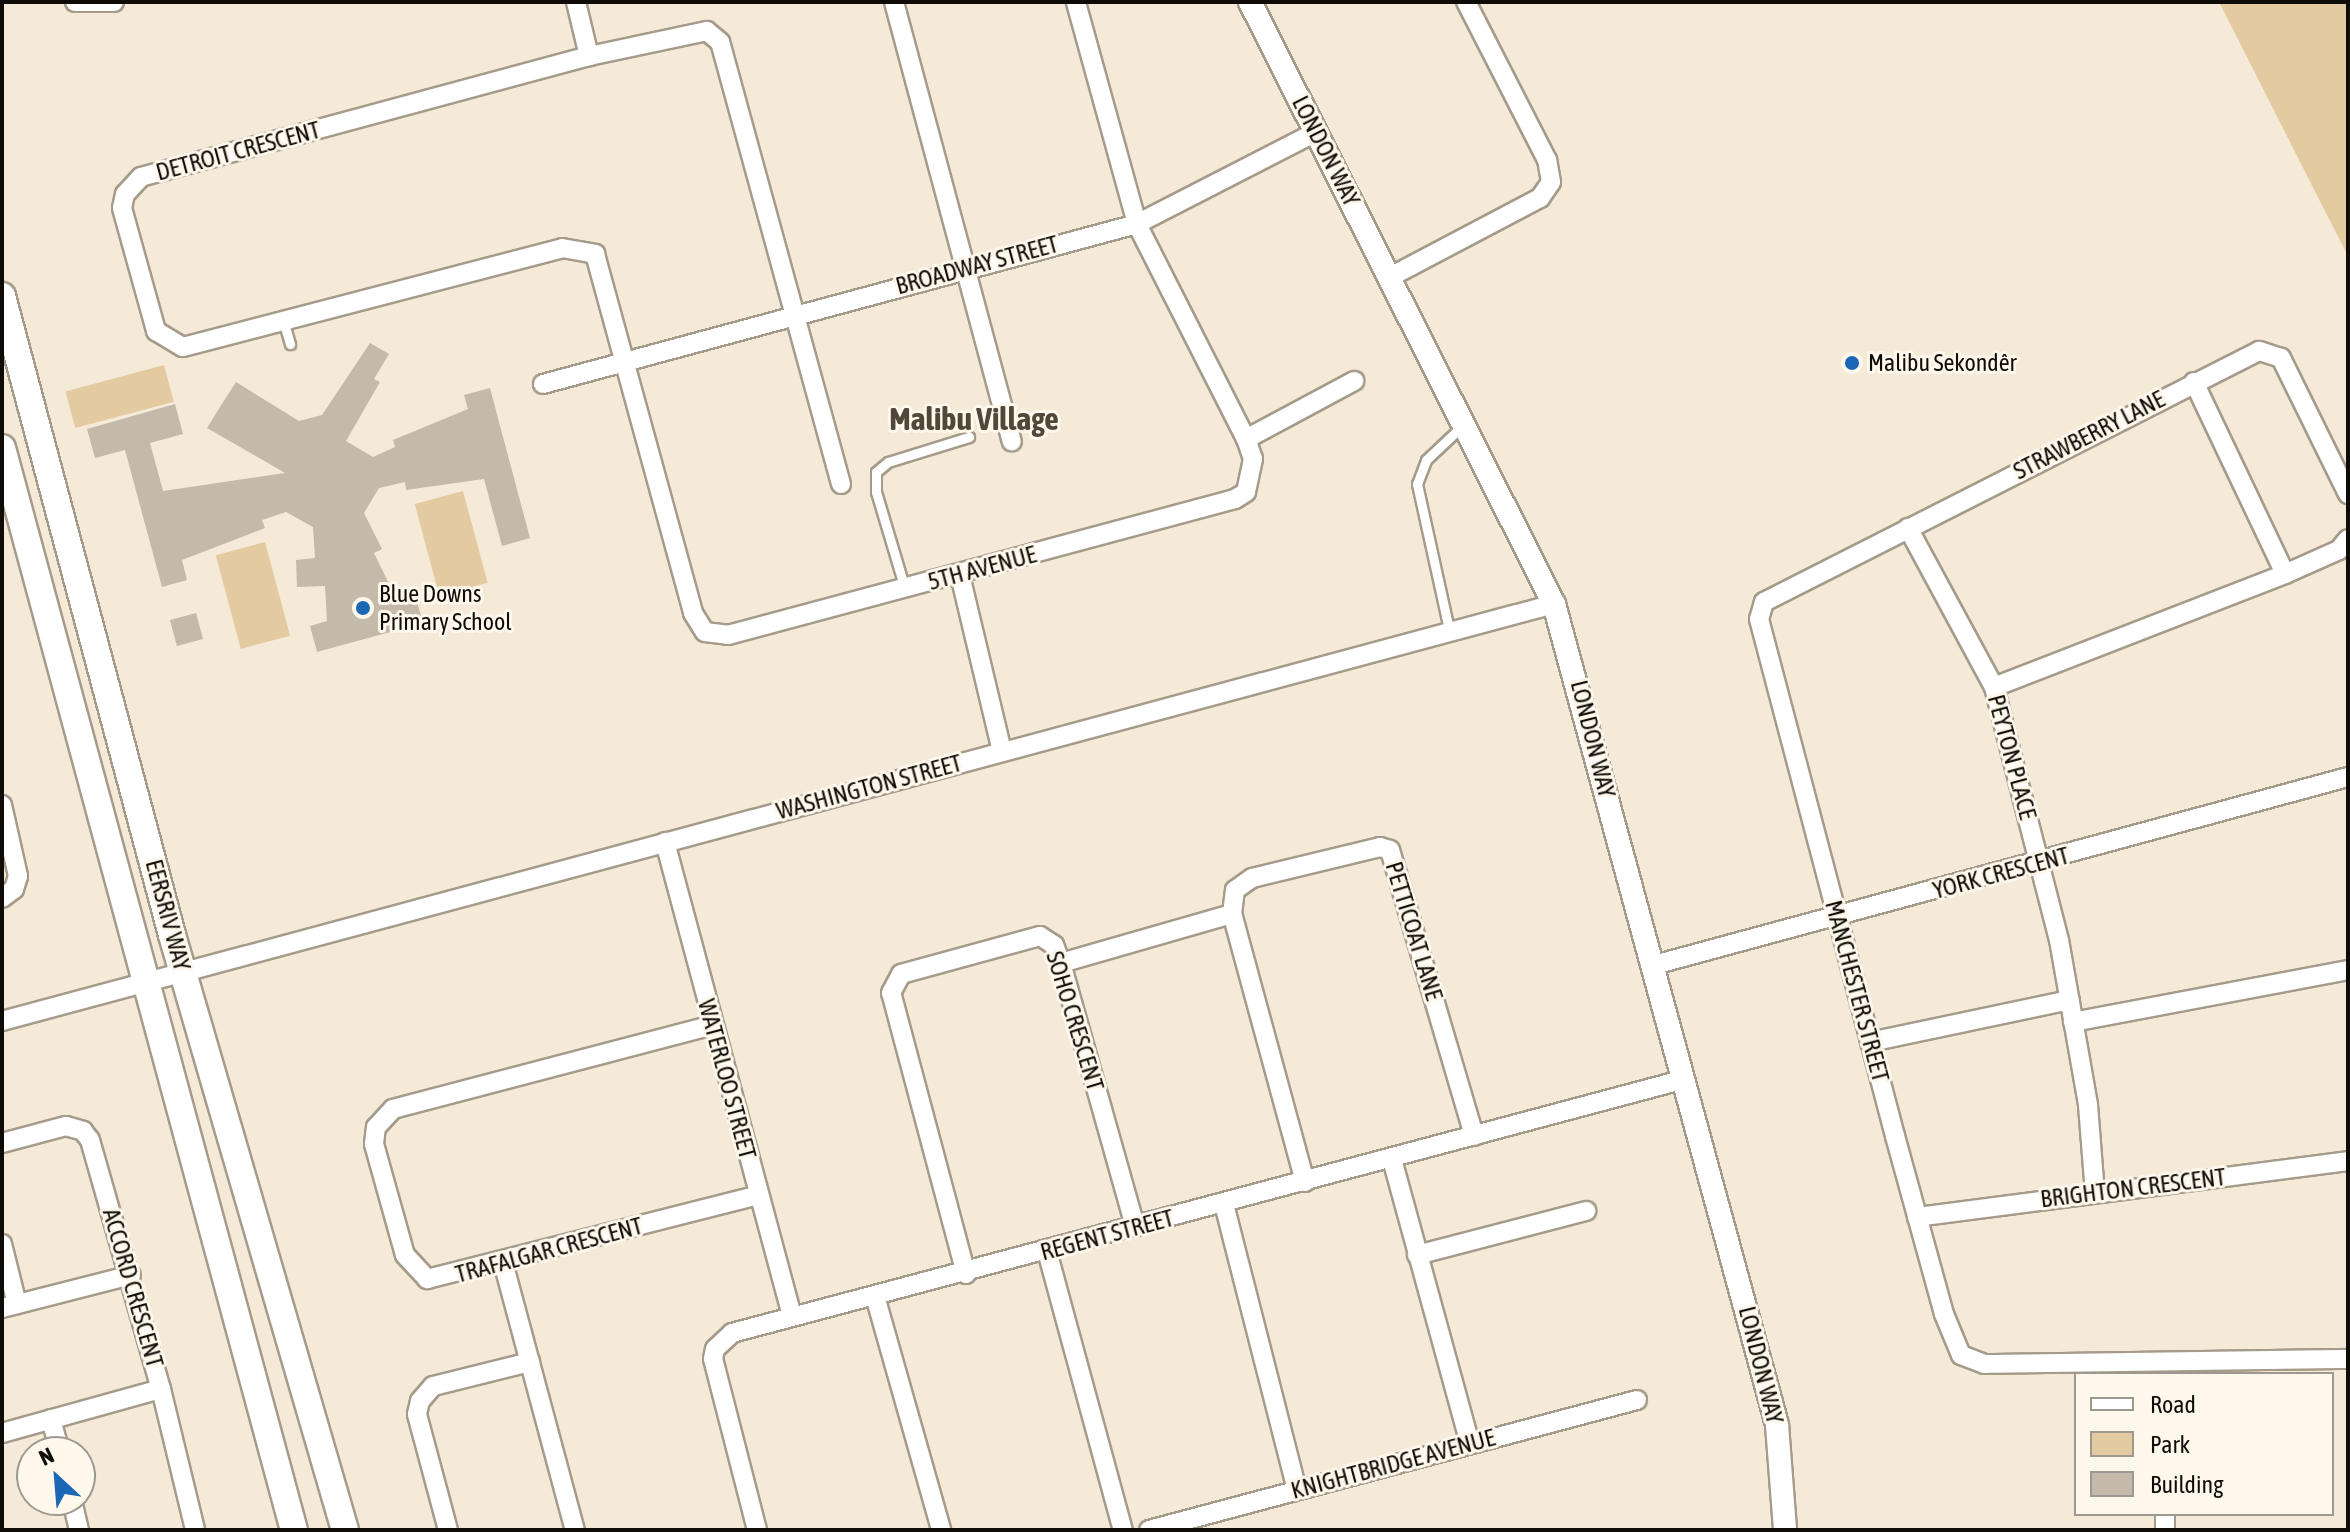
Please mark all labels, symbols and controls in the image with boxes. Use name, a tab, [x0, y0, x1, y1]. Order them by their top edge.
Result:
street label: LONDON WAY	[1286, 91, 1366, 211]
street label: DETROIT CRESCENT	[153, 115, 323, 187]
street label: BROADWAY STREET	[893, 229, 1061, 301]
place label: Malibu Sekondêr	[1868, 349, 2017, 377]
marker: Malibu Sekondêr	[1843, 354, 1861, 372]
street label: STRAWBERRY LANE	[2008, 384, 2170, 486]
district label: Malibu Village	[889, 400, 1059, 438]
street label: 5TH AVENUE	[925, 540, 1039, 596]
place label: Blue Downs Primary School	[379, 580, 512, 636]
marker: Blue Downs Primary School	[354, 599, 372, 617]
street label: LONDON WAY	[1565, 677, 1621, 801]
street label: PEYTON PLACE	[1982, 691, 2042, 823]
street label: WASHINGTON STREET	[773, 748, 965, 826]
street label: YORK CRESCENT	[1930, 841, 2072, 905]
street label: EERSRIV WAY	[139, 856, 197, 974]
street label: PETTICOAT LANE	[1379, 858, 1449, 1004]
street label: MANCHESTER STREET	[1819, 897, 1895, 1085]
street label: SOHO CRESCENT	[1040, 948, 1110, 1094]
street label: WATERLOO STREET	[692, 996, 762, 1162]
street label: BRIGHTON CRESCENT	[2039, 1162, 2227, 1214]
street label: REGENT STREET	[1037, 1203, 1177, 1267]
street label: ACCORD CRESCENT	[97, 1205, 169, 1371]
street label: TRAFALGAR CRESCENT	[452, 1211, 646, 1289]
street label: LONDON WAY	[1733, 1303, 1789, 1427]
legend	[2074, 1372, 2334, 1516]
text: Road	[2150, 1391, 2196, 1418]
street label: KNIGHTBRIDGE AVENUE	[1288, 1423, 1498, 1505]
text: Park	[2150, 1431, 2190, 1458]
north arrow	[16, 1436, 96, 1516]
text: N	[35, 1442, 58, 1471]
text: Building	[2150, 1471, 2223, 1498]

